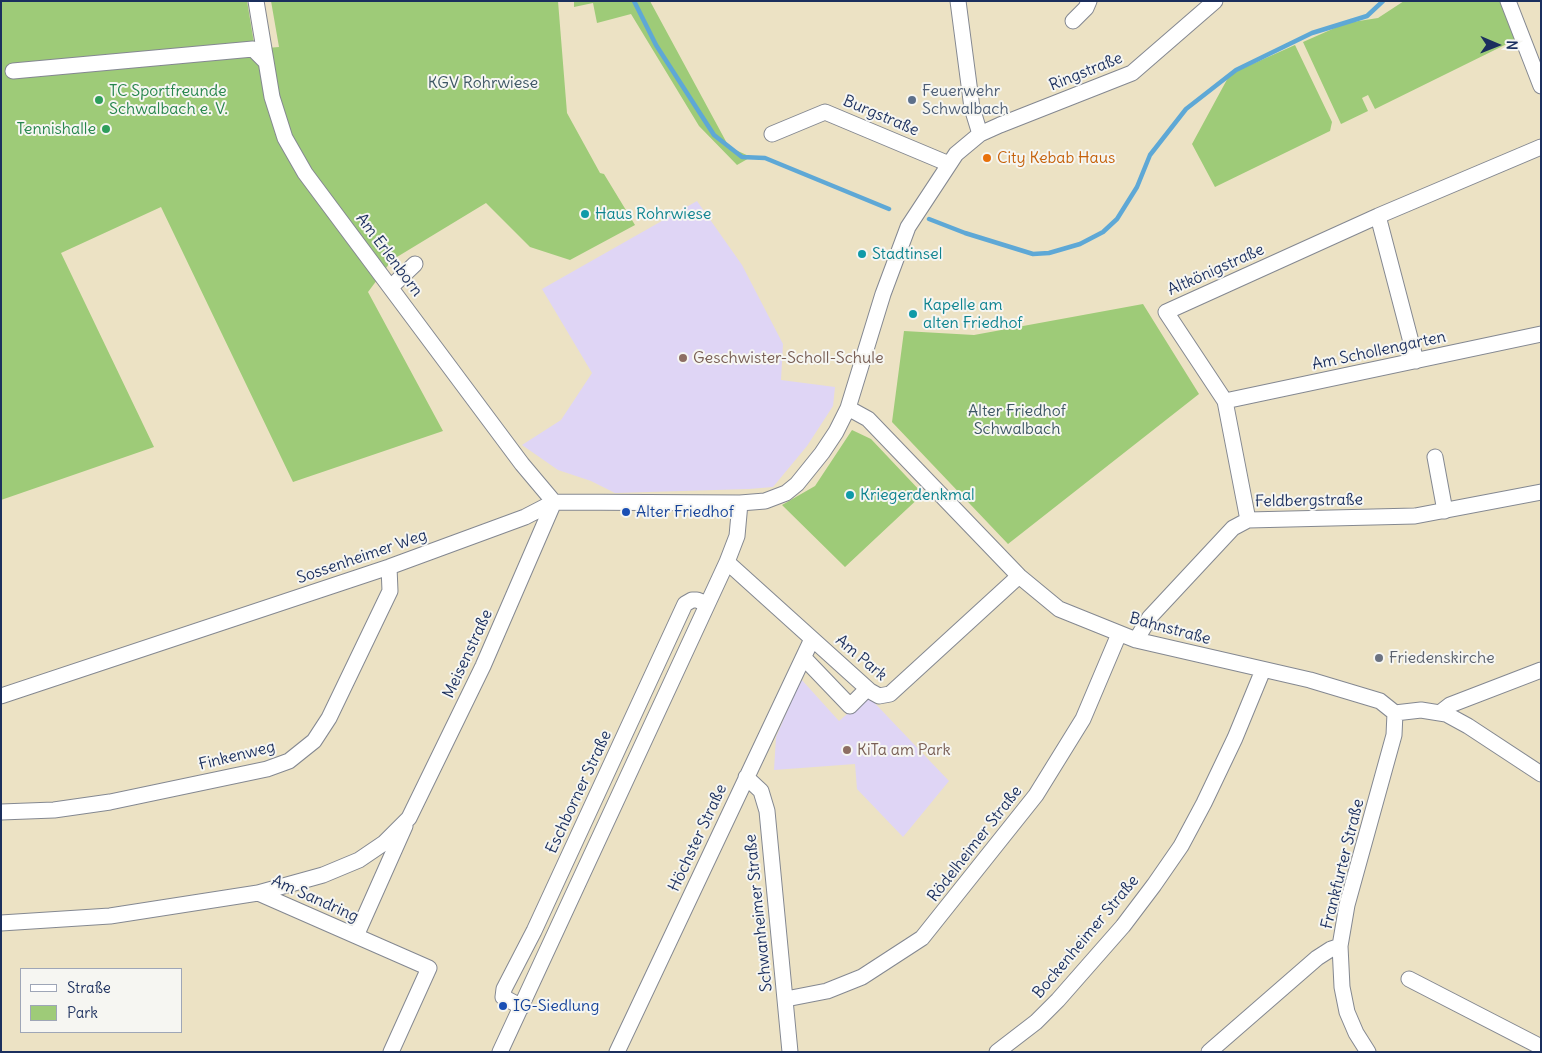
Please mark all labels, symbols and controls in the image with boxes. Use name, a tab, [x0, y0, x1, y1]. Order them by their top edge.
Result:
north arrow	[1472, 20, 1522, 70]
text: N	[1503, 40, 1521, 50]
street label: Ringstraße	[1047, 49, 1125, 95]
park label: KGV Rohrwiese	[428, 73, 538, 93]
place label: TC Sportfreunde Schwalbach e. V.	[109, 81, 228, 119]
place label: Feuerwehr Schwalbach	[922, 81, 1009, 119]
street label: Burgstraße	[840, 91, 922, 141]
marker: TC Sportfreunde Schwalbach e. V.	[93, 94, 105, 106]
marker: Feuerwehr Schwalbach	[906, 94, 918, 106]
place label: Tennishalle	[17, 119, 96, 139]
marker: Tennishalle	[100, 123, 112, 135]
place label: City Kebab Haus	[997, 148, 1115, 168]
marker: City Kebab Haus	[981, 152, 993, 164]
place label: Haus Rohrwiese	[595, 204, 711, 224]
marker: Haus Rohrwiese	[579, 208, 591, 220]
street label: Am Erlenborn	[352, 210, 426, 300]
street label: Altkönigstraße	[1165, 240, 1267, 300]
place label: Stadtinsel	[872, 244, 942, 264]
marker: Stadtinsel	[856, 248, 868, 260]
place label: Kapelle am alten Friedhof	[923, 295, 1023, 333]
marker: Kapelle am alten Friedhof	[907, 308, 919, 320]
street label: Am Schollengarten	[1310, 327, 1448, 375]
place label: Geschwister-Scholl-Schule	[693, 348, 884, 368]
marker: Geschwister-Scholl-Schule	[677, 352, 689, 364]
park label: Alter Friedhof Schwalbach	[968, 401, 1066, 439]
place label: Kriegerdenkmal	[860, 485, 975, 505]
marker: Kriegerdenkmal	[844, 489, 856, 501]
street label: Feldbergstraße	[1255, 490, 1363, 512]
place label: Alter Friedhof	[636, 502, 734, 522]
marker: Alter Friedhof	[620, 506, 632, 518]
street label: Sossenheimer Weg	[294, 526, 430, 588]
street label: Meisenstraße	[439, 607, 497, 701]
street label: Bahnstraße	[1127, 609, 1213, 649]
street label: Am Park	[831, 631, 891, 685]
place label: Friedenskirche	[1389, 648, 1495, 668]
marker: Friedenskirche	[1373, 652, 1385, 664]
street label: Eschborner Straße	[542, 727, 616, 857]
street label: Finkenweg	[197, 737, 277, 775]
place label: KiTa am Park	[857, 740, 951, 760]
marker: KiTa am Park	[841, 744, 853, 756]
street label: Höchster Straße	[665, 781, 731, 895]
street label: Rödelheimer Straße	[924, 782, 1026, 906]
street label: Frankfurter Straße	[1318, 797, 1368, 931]
street label: Schwanheimer Straße	[741, 833, 777, 993]
street label: Am Sandring	[269, 871, 361, 927]
street label: Bockenheimer Straße	[1029, 872, 1143, 1002]
legend	[20, 968, 182, 1033]
text: Straße	[67, 978, 111, 997]
place label: IG-Siedlung	[513, 996, 599, 1016]
marker: IG-Siedlung	[497, 1000, 509, 1012]
text: Park	[67, 1003, 98, 1022]

